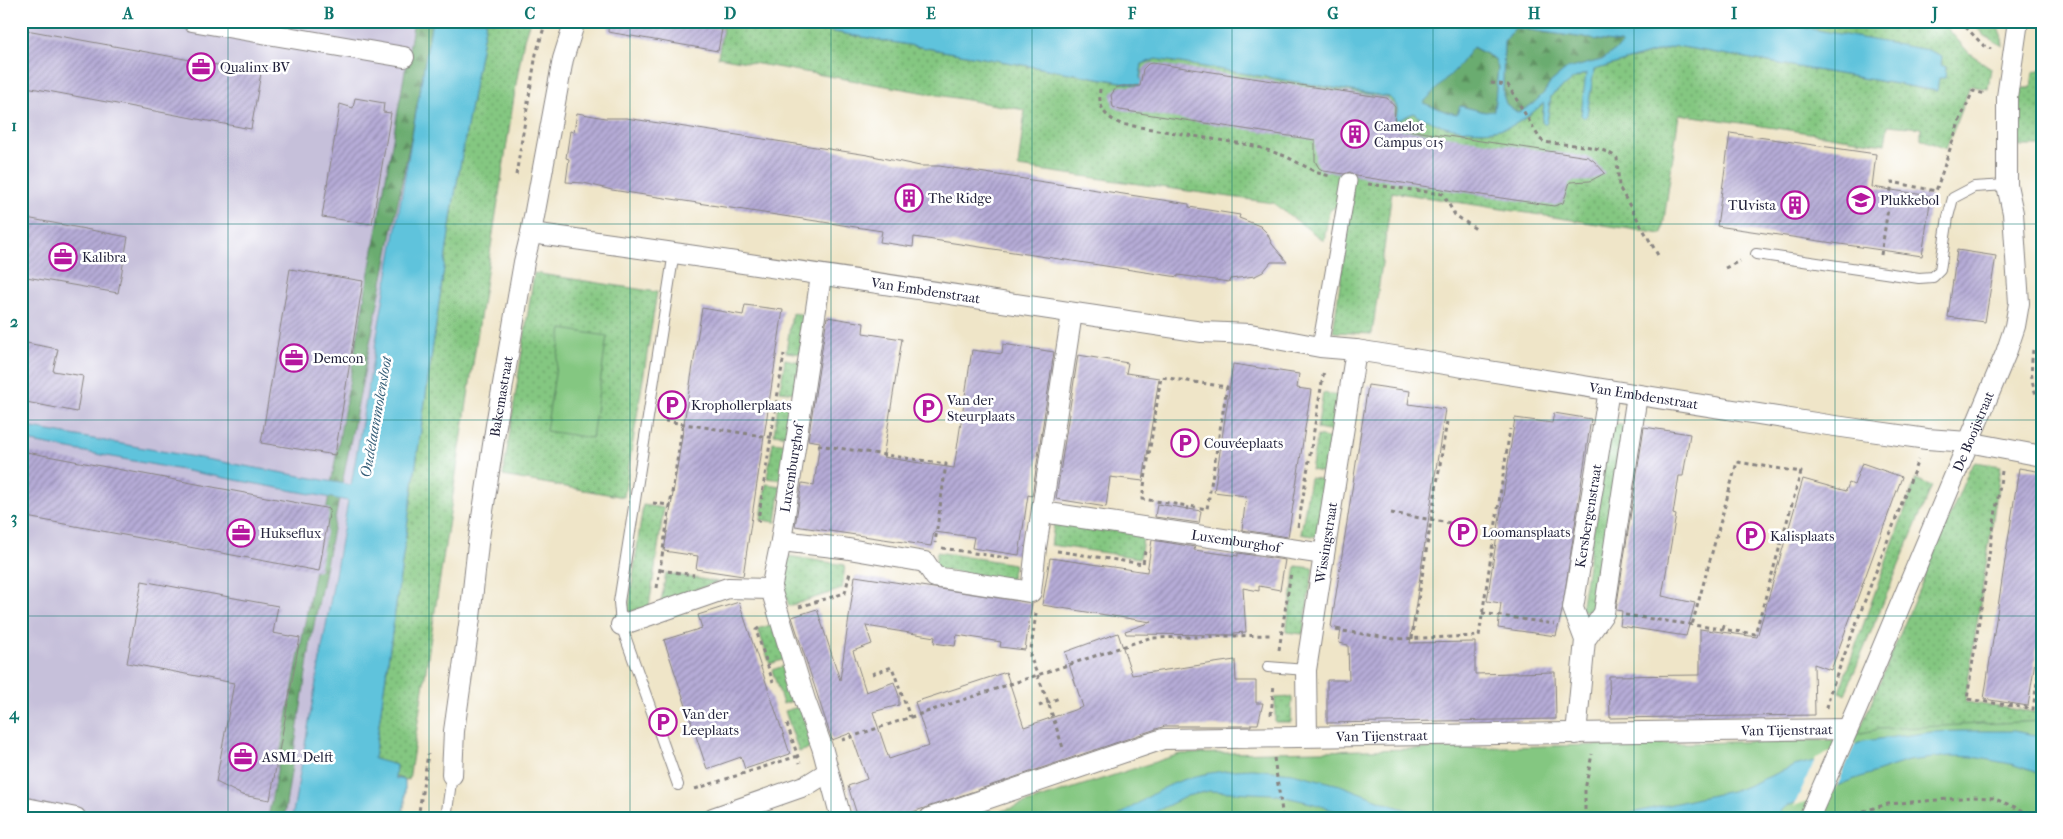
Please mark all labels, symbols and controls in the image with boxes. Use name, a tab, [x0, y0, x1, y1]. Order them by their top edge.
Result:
text: A	[122, 4, 134, 23]
text: B	[324, 4, 334, 23]
text: C	[525, 4, 536, 23]
text: D	[724, 4, 736, 23]
text: E	[926, 4, 936, 23]
text: F	[1127, 4, 1137, 23]
text: G	[1327, 4, 1339, 23]
text: H	[1528, 4, 1541, 23]
text: I	[1731, 4, 1738, 23]
text: J	[1930, 4, 1938, 24]
office icon: Qualinx BV	[186, 52, 216, 82]
place label: Qualinx BV	[220, 59, 291, 76]
text: 1	[11, 116, 17, 135]
place label: Camelot Campus 015	[1374, 118, 1444, 151]
building icon: Camelot Campus 015	[1340, 119, 1370, 149]
building icon: The Ridge	[894, 183, 924, 213]
school or university icon: Plukkebol	[1846, 185, 1876, 215]
place label: The Ridge	[928, 190, 992, 207]
building icon: TUvista	[1780, 190, 1810, 220]
place label: Plukkebol	[1880, 192, 1940, 209]
place label: TUvista	[1728, 197, 1777, 214]
office icon: Kalibra	[48, 242, 78, 272]
place label: Kalibra	[82, 249, 127, 266]
street label: Van Embdenstraat	[869, 274, 982, 307]
text: 2	[10, 312, 18, 331]
office icon: Demcon	[279, 343, 309, 373]
place label: Demcon	[313, 350, 364, 367]
water label: Oudelaanmolensloot	[356, 354, 396, 479]
street label: Bakemastraat	[486, 355, 516, 438]
street label: Van Embdenstraat	[1587, 379, 1700, 413]
street label: De Booijstraat	[1949, 389, 1998, 474]
parking icon: Krophollerplaats	[657, 390, 687, 420]
place label: Van der Steurplaats	[946, 392, 1015, 425]
parking icon: Van der Steurplaats	[913, 393, 943, 423]
place label: Krophollerplaats	[691, 397, 792, 414]
street label: Luxemburghof	[777, 419, 808, 514]
parking icon: Couvéeplaats	[1170, 428, 1200, 458]
place label: Couvéeplaats	[1204, 435, 1283, 452]
street label: Kersbergenstraat	[1571, 463, 1605, 569]
street label: Wissingstraat	[1311, 501, 1341, 585]
text: 3	[11, 508, 17, 528]
parking icon: Loomansplaats	[1448, 517, 1478, 547]
office icon: Hukseflux	[226, 518, 256, 548]
parking icon: Kalisplaats	[1736, 521, 1766, 551]
place label: Loomansplaats	[1482, 524, 1571, 541]
place label: Hukseflux	[260, 525, 322, 542]
street label: Luxemburghof	[1190, 526, 1285, 556]
place label: Kalisplaats	[1770, 528, 1834, 545]
text: 4	[8, 704, 20, 724]
place label: Van der Leeplaats	[681, 706, 739, 739]
parking icon: Van der Leeplaats	[648, 707, 678, 737]
street label: Van Tijenstraat	[1740, 721, 1833, 739]
street label: Van Tijenstraat	[1335, 727, 1428, 745]
office icon: ASML Delft	[228, 742, 258, 772]
place label: ASML Delft	[261, 749, 334, 766]

